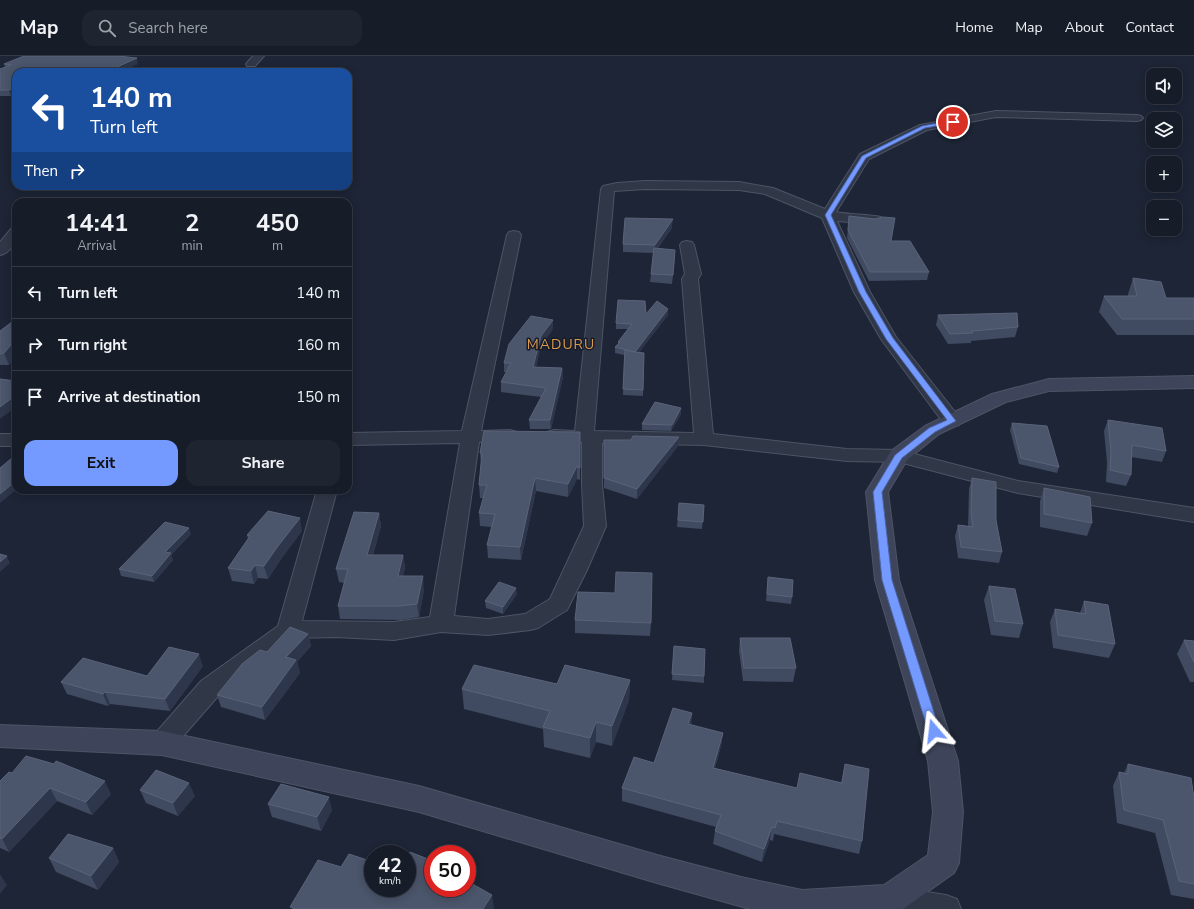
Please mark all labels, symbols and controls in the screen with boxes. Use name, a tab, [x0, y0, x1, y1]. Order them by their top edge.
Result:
search box	[82, 10, 362, 46]
text: Map	[20, 15, 58, 41]
icon: search	[96, 17, 118, 39]
text: Search here	[128, 18, 208, 38]
text: Home	[955, 18, 993, 37]
text: Map	[1015, 18, 1043, 37]
text: About	[1065, 18, 1104, 37]
text: Contact	[1126, 18, 1174, 37]
map controls	[1146, 68, 1182, 236]
button: sound	[1146, 68, 1182, 104]
text: 140 m	[90, 79, 173, 117]
icon: left	[24, 84, 76, 136]
pin	[936, 105, 970, 139]
icon: arrive	[942, 111, 964, 133]
button: layers	[1146, 112, 1182, 148]
text: Turn left	[90, 115, 158, 139]
button: +	[1146, 156, 1182, 192]
icon: right	[66, 160, 88, 182]
text: Then	[24, 161, 58, 181]
button: −	[1146, 200, 1182, 236]
text: 14:41	[65, 207, 128, 239]
text: 2	[185, 207, 199, 239]
text: 450	[256, 207, 299, 239]
text: Arrival	[77, 237, 116, 255]
text: min	[181, 237, 203, 255]
text: m	[272, 237, 283, 255]
icon: left	[24, 282, 46, 304]
text: Turn left	[58, 283, 117, 303]
text: 140 m	[296, 283, 340, 303]
icon: right	[24, 334, 46, 356]
text: Turn right	[58, 335, 127, 355]
text: 160 m	[296, 335, 340, 355]
district label: MADURU	[527, 335, 595, 354]
icon: arrive	[24, 386, 46, 408]
text: Arrive at destination	[58, 387, 201, 407]
text: 150 m	[296, 387, 340, 407]
button: Exit	[24, 440, 178, 486]
button: Share	[186, 440, 340, 486]
position arrow	[913, 710, 955, 752]
speed limit sign: 50	[424, 845, 476, 897]
text: 42	[378, 852, 402, 879]
text: km/h	[379, 874, 401, 888]

